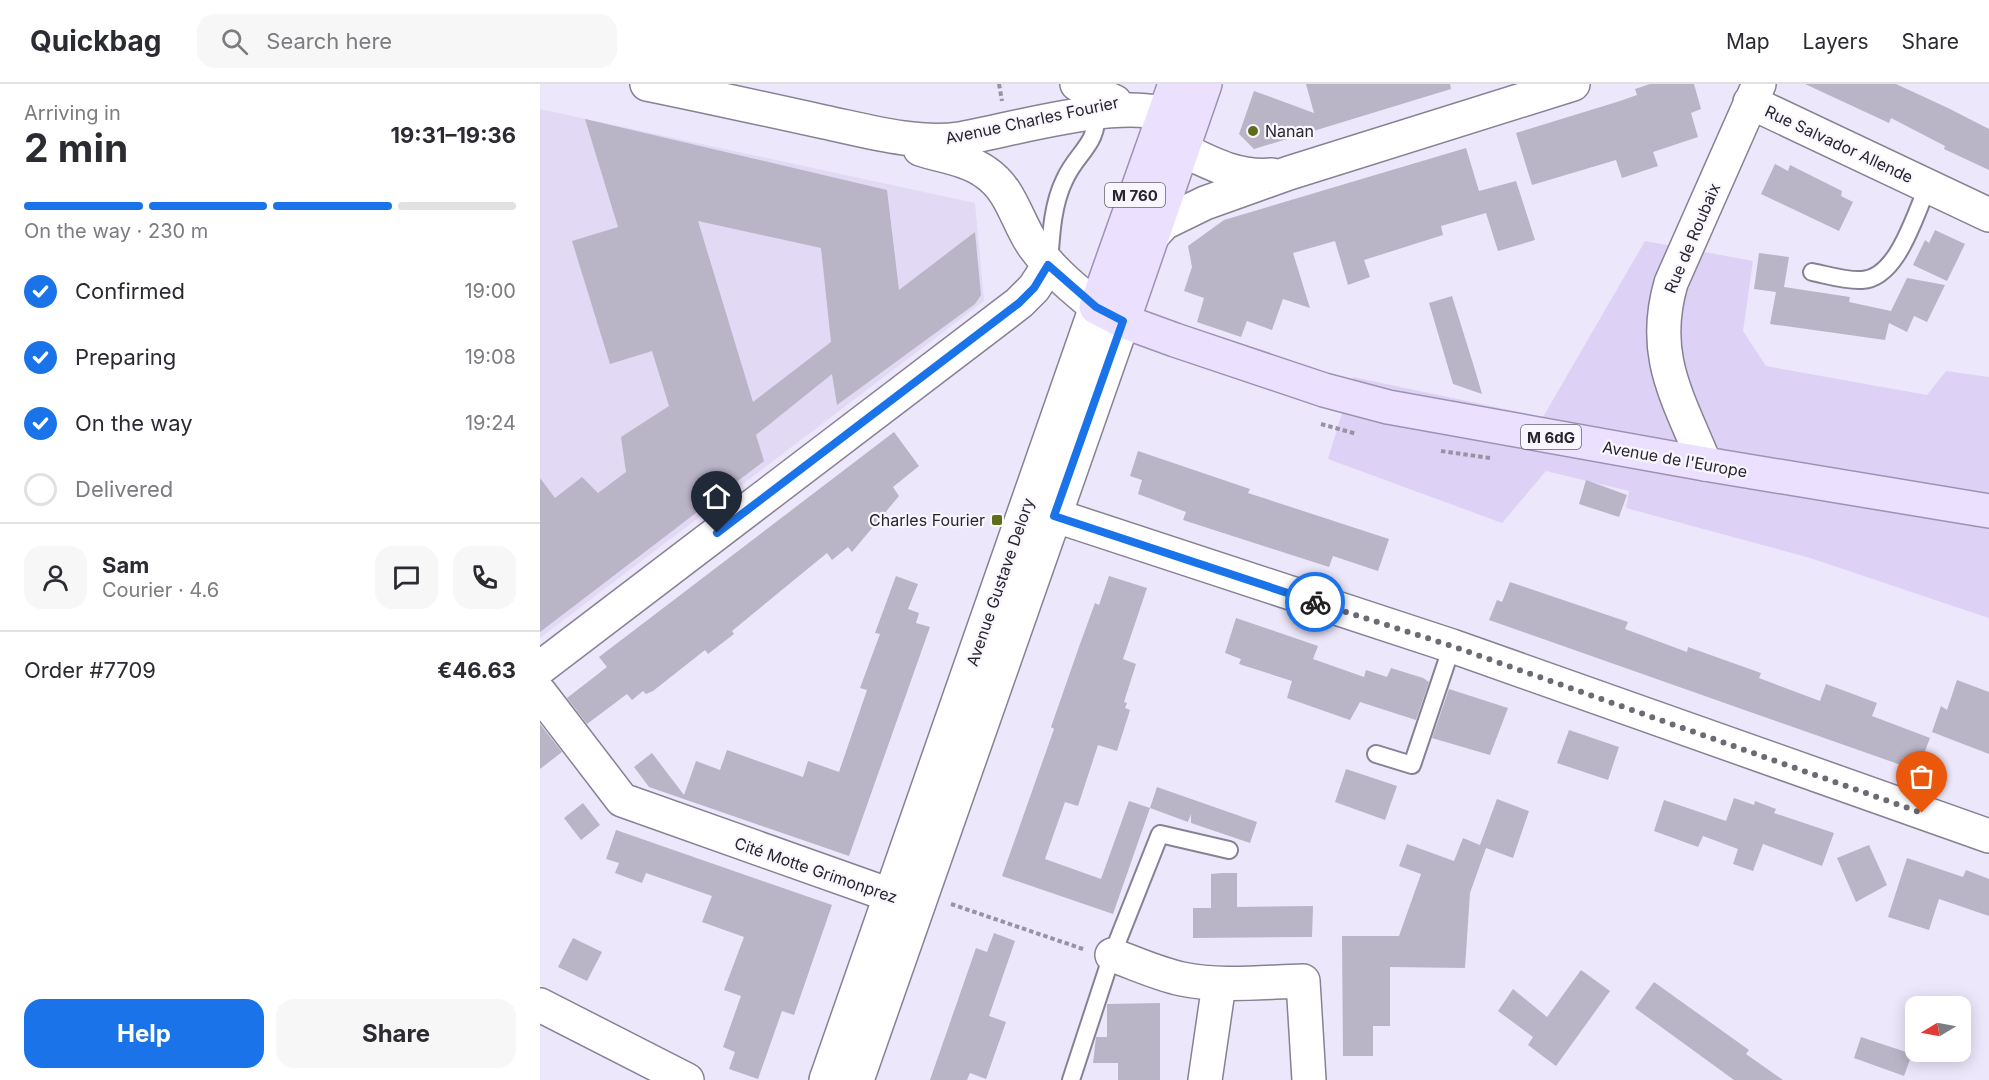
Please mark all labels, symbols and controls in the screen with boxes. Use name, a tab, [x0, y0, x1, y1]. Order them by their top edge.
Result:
search box	[197, 14, 617, 68]
text: Quickbag	[30, 24, 161, 58]
icon: search	[218, 25, 251, 58]
text: Search here	[266, 28, 392, 54]
text: Map	[1726, 29, 1770, 54]
text: Layers	[1803, 29, 1869, 54]
text: Share	[1902, 29, 1959, 54]
street label: Avenue Charles Fourier	[944, 92, 1120, 148]
text: Arriving in	[24, 101, 121, 125]
street label: Rue Salvador Allende	[1762, 101, 1916, 187]
place label: Nanan	[1265, 121, 1314, 141]
text: 19:31–19:36	[391, 122, 516, 148]
text: 2 min	[24, 124, 128, 171]
marker: Nanan	[1246, 124, 1260, 138]
street label: Rue de Roubaix	[1660, 180, 1724, 296]
road number: M 760	[1105, 183, 1165, 207]
text: On the way · 230 m	[24, 219, 208, 243]
icon: check	[24, 275, 57, 308]
text: Confirmed	[75, 278, 185, 304]
text: 19:00	[464, 279, 516, 303]
icon: check	[24, 341, 57, 374]
text: Preparing	[75, 344, 176, 370]
text: 19:08	[465, 345, 516, 369]
icon: check	[24, 407, 57, 440]
text: On the way	[75, 410, 193, 436]
text: 19:24	[465, 411, 516, 435]
road number: M 6dG	[1521, 425, 1581, 449]
street label: Avenue de l'Europe	[1601, 436, 1749, 482]
pin	[691, 471, 742, 533]
text: Delivered	[75, 476, 173, 502]
icon: home	[700, 480, 733, 513]
street label: Avenue Gustave Delory	[962, 495, 1038, 669]
place label: Charles Fourier	[869, 510, 985, 530]
marker: Charles Fourier	[990, 513, 1004, 527]
button: person	[24, 546, 87, 609]
button: chat	[375, 546, 438, 609]
button: phone	[453, 546, 516, 609]
text: Sam	[102, 552, 149, 578]
courier	[1285, 572, 1345, 632]
text: Courier · 4.6	[102, 578, 219, 602]
icon: bike	[1299, 586, 1332, 619]
text: Order #7709	[24, 657, 156, 683]
text: €46.63	[437, 657, 516, 683]
pin	[1896, 751, 1947, 813]
icon: bag	[1905, 760, 1938, 793]
street label: Cité Motte Grimonprez	[732, 833, 900, 907]
north arrow	[1905, 996, 1971, 1062]
map controls	[1905, 996, 1971, 1062]
button: Help	[24, 999, 264, 1068]
button: Share	[276, 999, 516, 1068]

